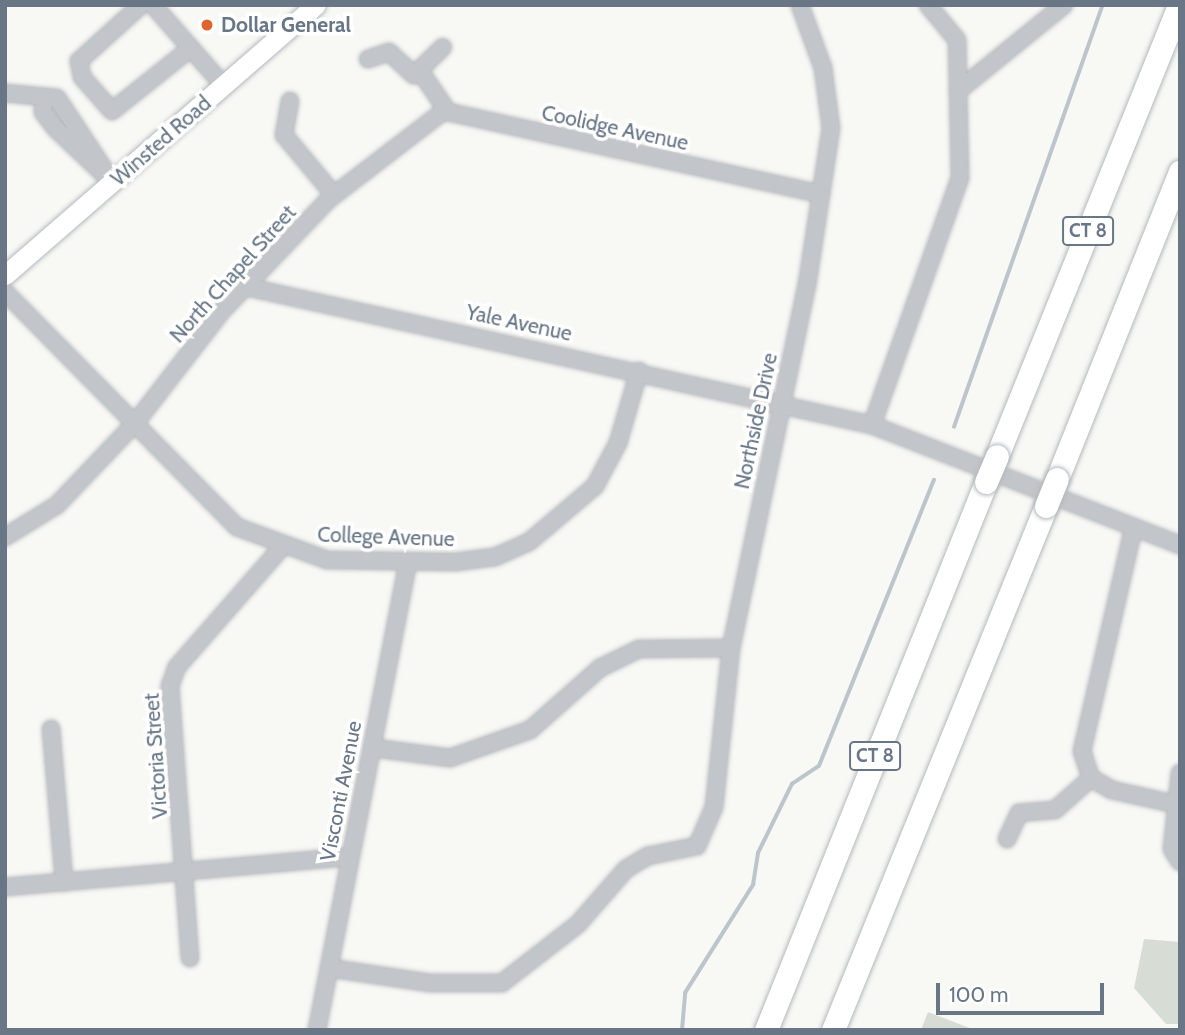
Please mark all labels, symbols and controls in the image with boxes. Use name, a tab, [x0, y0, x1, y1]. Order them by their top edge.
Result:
place label: Dollar General	[221, 12, 351, 38]
marker: Dollar General	[199, 17, 215, 33]
street label: Winsted Road	[106, 91, 216, 191]
street label: Coolidge Avenue	[539, 100, 691, 156]
street label: North Chapel Street	[165, 200, 301, 348]
road number: CT 8	[1062, 216, 1114, 246]
street label: Yale Avenue	[464, 300, 574, 346]
street label: Northside Drive	[729, 351, 783, 491]
street label: College Avenue	[317, 522, 455, 552]
street label: Victoria Street	[139, 692, 173, 820]
street label: Visconti Avenue	[315, 719, 367, 863]
road number: CT 8	[849, 740, 901, 772]
scale bar	[940, 968, 1108, 1012]
text: 100 m	[949, 982, 1008, 1007]

